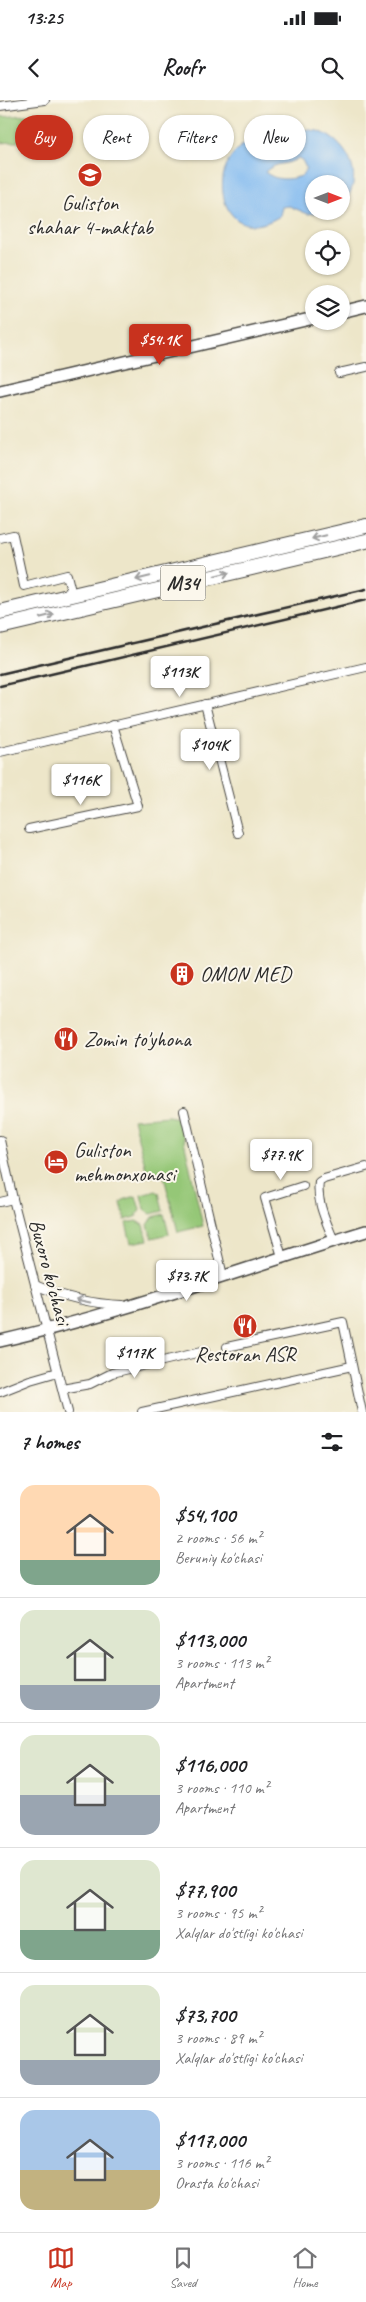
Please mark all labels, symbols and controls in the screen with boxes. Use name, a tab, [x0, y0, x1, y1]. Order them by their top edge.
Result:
text: 13:25	[25, 6, 63, 30]
icon: back	[20, 54, 48, 82]
text: Roofr	[162, 54, 204, 82]
icon: search	[318, 54, 346, 82]
chip: Buy	[15, 115, 73, 160]
chip: Rent	[83, 115, 149, 160]
chip: Filters	[159, 115, 234, 160]
chip: New	[244, 115, 306, 160]
school or university icon: Guliston shahar 4-maktab	[77, 162, 103, 188]
north arrow	[305, 175, 350, 220]
map controls	[305, 175, 350, 330]
place label: Guliston shahar 4-maktab	[27, 190, 155, 240]
button: locate	[305, 230, 350, 275]
button: layers	[305, 285, 350, 330]
pin: $54.1K	[119, 324, 201, 366]
text: $54.1K	[140, 330, 180, 350]
one-way arrow	[311, 533, 327, 542]
road number: M34	[160, 566, 206, 600]
one-way arrow	[214, 569, 230, 578]
one-way arrow	[136, 574, 152, 583]
one-way arrow	[39, 610, 55, 620]
pin: $113K	[145, 656, 215, 698]
text: $113K	[162, 662, 198, 682]
pin: $104K	[175, 728, 245, 771]
text: $104K	[192, 735, 228, 755]
pin: $116K	[46, 764, 116, 806]
text: $116K	[62, 770, 100, 790]
building icon: OMON MED	[169, 961, 195, 987]
place label: OMON MED	[200, 961, 293, 987]
restaurant icon: Zomin to'yhona	[53, 1026, 79, 1052]
place label: Zomin to'yhona	[84, 1026, 192, 1052]
place label: Guliston mehmonxonasi	[74, 1137, 178, 1187]
pin: $77.9K	[240, 1138, 322, 1181]
text: $77.9K	[261, 1145, 301, 1165]
hotel icon: Guliston mehmonxonasi	[43, 1149, 69, 1175]
street label: Buxoro ko'chasi	[23, 1216, 77, 1331]
pin: $73.7K	[146, 1260, 228, 1302]
text: $73.7K	[167, 1266, 207, 1286]
one-way arrow	[76, 1295, 92, 1305]
restaurant icon: Restoran ASR	[232, 1313, 258, 1339]
pin: $117K	[100, 1336, 170, 1379]
place label: Restoran ASR	[195, 1341, 298, 1367]
text: $117K	[117, 1343, 153, 1363]
icon: filters	[318, 1428, 346, 1456]
text: 7 homes	[20, 1429, 79, 1455]
text: $54,100	[175, 1502, 236, 1528]
icon: home	[60, 1505, 120, 1565]
text: 2 rooms · 56 m²	[175, 1528, 261, 1548]
text: Beruniy ko'chasi	[175, 1548, 262, 1568]
text: $113,000	[175, 1627, 245, 1653]
icon: home	[60, 1630, 120, 1690]
text: 3 rooms · 113 m²	[175, 1653, 269, 1673]
text: Apartment	[175, 1673, 234, 1693]
text: $116,000	[175, 1752, 246, 1778]
icon: home	[60, 1755, 120, 1815]
text: 3 rooms · 110 m²	[175, 1778, 269, 1798]
text: Apartment	[175, 1798, 234, 1818]
text: $77,900	[175, 1877, 235, 1903]
icon: home	[60, 1880, 120, 1940]
text: 3 rooms · 95 m²	[175, 1903, 261, 1923]
text: Xalqlar do'stligi ko'chasi	[175, 1923, 302, 1943]
text: $73,700	[175, 2002, 236, 2028]
icon: home	[60, 2005, 120, 2065]
text: 3 rooms · 89 m²	[175, 2028, 261, 2048]
text: Xalqlar do'stligi ko'chasi	[175, 2048, 302, 2068]
text: $117,000	[175, 2127, 245, 2153]
icon: home	[60, 2130, 120, 2190]
text: 3 rooms · 116 m²	[175, 2153, 269, 2173]
text: Orasta ko'chasi	[175, 2173, 258, 2193]
tab: Map	[47, 2244, 75, 2291]
tab: Saved	[169, 2244, 197, 2291]
tab: Home	[291, 2244, 319, 2291]

